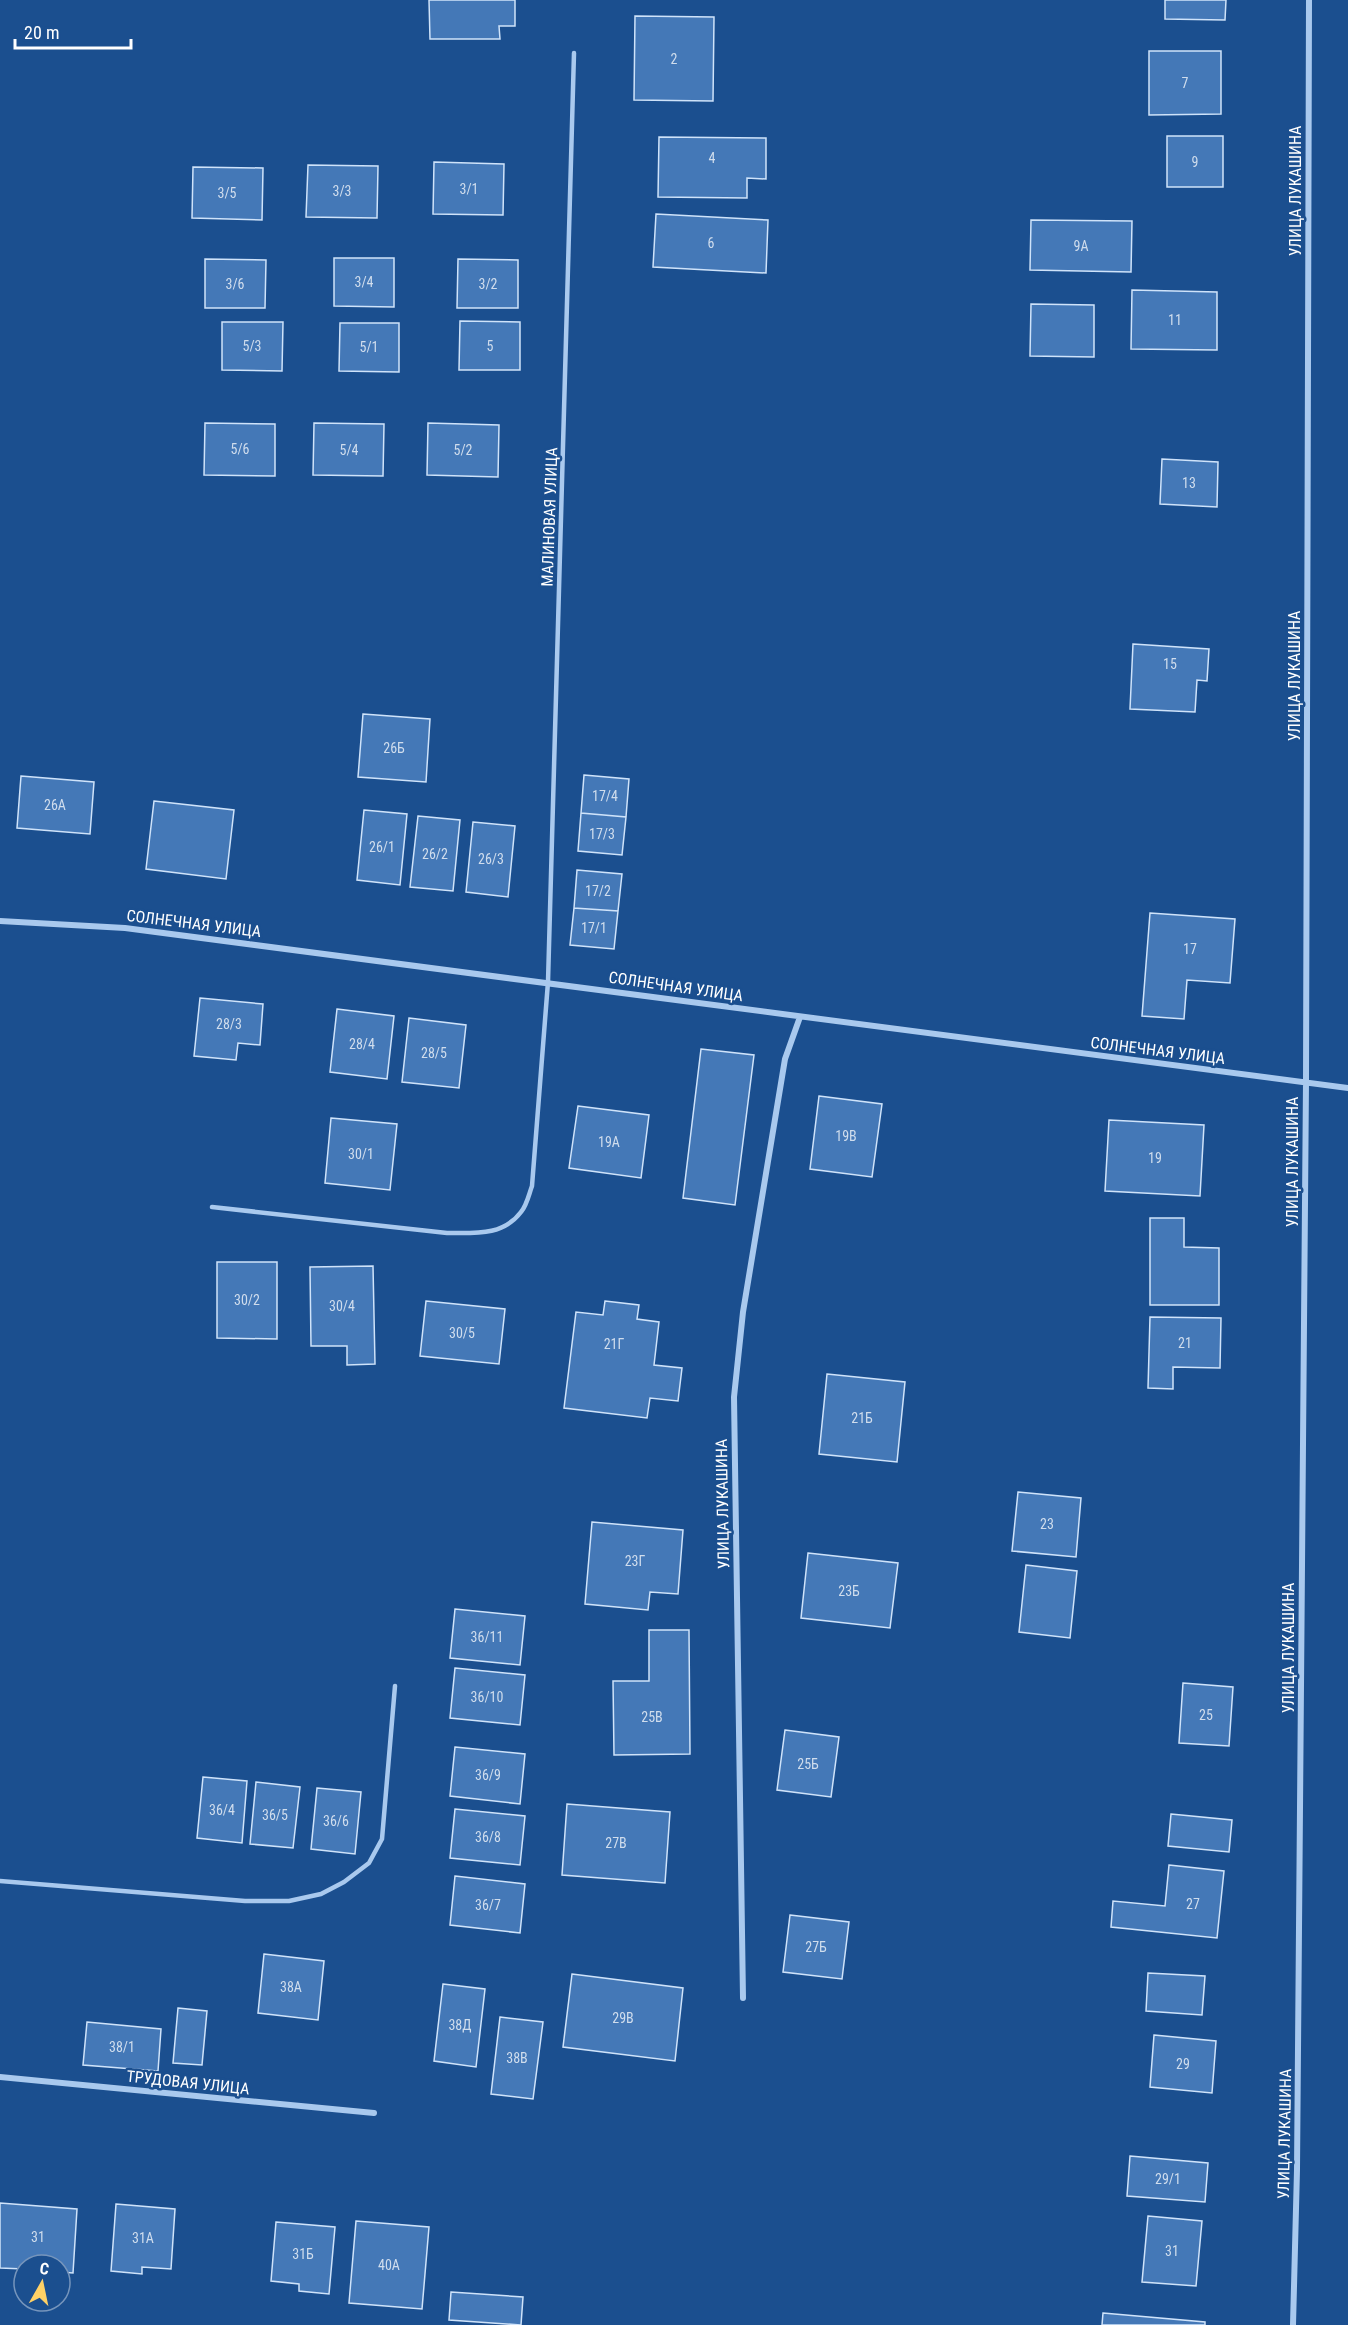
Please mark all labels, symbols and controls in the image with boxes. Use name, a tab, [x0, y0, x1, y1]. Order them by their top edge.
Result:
scale bar	[15, 12, 130, 50]
text: 20 m	[24, 22, 59, 43]
house number: 2	[671, 51, 678, 67]
house number: 7	[1182, 75, 1189, 91]
street label: УЛИЦА ЛУКАШИНА	[1286, 126, 1305, 256]
house number: 4	[709, 150, 716, 166]
house number: 9	[1192, 154, 1198, 170]
house number: 3/1	[459, 181, 479, 197]
house number: 3/3	[332, 183, 352, 199]
house number: 3/5	[217, 185, 237, 201]
house number: 6	[708, 235, 715, 251]
house number: 9А	[1074, 238, 1088, 254]
house number: 3/4	[354, 274, 374, 290]
house number: 3/6	[225, 276, 245, 292]
house number: 3/2	[478, 276, 498, 292]
house number: 11	[1168, 312, 1182, 328]
house number: 5/3	[242, 338, 262, 354]
house number: 5	[487, 338, 494, 354]
house number: 5/1	[359, 339, 379, 355]
house number: 5/6	[230, 441, 250, 457]
house number: 5/4	[339, 442, 359, 458]
house number: 5/2	[453, 442, 473, 458]
street label: МАЛИНОВАЯ УЛИЦА	[538, 447, 561, 587]
house number: 13	[1182, 475, 1196, 491]
street label: УЛИЦА ЛУКАШИНА	[1285, 611, 1304, 741]
house number: 15	[1163, 656, 1177, 672]
house number: 26Б	[383, 740, 405, 756]
house number: 17/4	[592, 788, 618, 804]
house number: 26А	[44, 797, 66, 813]
house number: 17/3	[589, 826, 615, 842]
house number: 26/1	[369, 839, 395, 855]
house number: 26/2	[422, 846, 448, 862]
house number: 26/3	[478, 851, 504, 867]
house number: 17/2	[585, 883, 611, 899]
street label: СОЛНЕЧНАЯ УЛИЦА	[126, 906, 262, 941]
house number: 17/1	[581, 920, 607, 936]
house number: 17	[1183, 941, 1197, 957]
street label: СОЛНЕЧНАЯ УЛИЦА	[608, 968, 744, 1005]
house number: 28/3	[216, 1016, 242, 1032]
street label: СОЛНЕЧНАЯ УЛИЦА	[1090, 1033, 1226, 1068]
house number: 28/4	[349, 1036, 375, 1052]
house number: 28/5	[421, 1045, 447, 1061]
street label: УЛИЦА ЛУКАШИНА	[1283, 1097, 1302, 1227]
house number: 19В	[835, 1128, 857, 1144]
house number: 19А	[598, 1134, 620, 1150]
house number: 30/1	[348, 1146, 374, 1162]
house number: 19	[1148, 1150, 1162, 1166]
house number: 30/2	[234, 1292, 260, 1308]
house number: 30/4	[329, 1298, 355, 1314]
house number: 30/5	[449, 1325, 475, 1341]
house number: 21	[1178, 1335, 1192, 1351]
house number: 21Г	[604, 1336, 624, 1352]
house number: 21Б	[851, 1410, 873, 1426]
street label: УЛИЦА ЛУКАШИНА	[712, 1439, 733, 1569]
house number: 23	[1040, 1516, 1054, 1532]
house number: 23Г	[625, 1553, 645, 1569]
house number: 23Б	[838, 1583, 860, 1599]
street label: УЛИЦА ЛУКАШИНА	[1279, 1583, 1298, 1713]
house number: 36/11	[471, 1629, 503, 1645]
house number: 36/10	[471, 1689, 504, 1705]
house number: 25	[1199, 1707, 1213, 1723]
house number: 25В	[641, 1709, 663, 1725]
house number: 25Б	[797, 1756, 819, 1772]
house number: 36/9	[475, 1767, 501, 1783]
house number: 36/4	[209, 1802, 235, 1818]
house number: 36/5	[262, 1807, 288, 1823]
house number: 36/6	[323, 1813, 349, 1829]
house number: 36/8	[475, 1829, 501, 1845]
house number: 27В	[605, 1835, 627, 1851]
house number: 27	[1186, 1896, 1200, 1912]
house number: 36/7	[475, 1897, 501, 1913]
house number: 27Б	[805, 1939, 827, 1955]
house number: 38А	[280, 1979, 302, 1995]
house number: 29В	[612, 2010, 634, 2026]
house number: 38Д	[448, 2017, 472, 2033]
house number: 38/1	[109, 2039, 135, 2055]
house number: 38В	[506, 2050, 528, 2066]
house number: 29	[1176, 2056, 1190, 2072]
street label: ТРУДОВАЯ УЛИЦА	[125, 2067, 250, 2098]
street label: УЛИЦА ЛУКАШИНА	[1274, 2069, 1295, 2199]
house number: 29/1	[1155, 2171, 1181, 2187]
house number: 31	[31, 2229, 45, 2245]
house number: 31А	[132, 2230, 154, 2246]
house number: 31	[1165, 2243, 1179, 2259]
house number: 31Б	[292, 2246, 314, 2262]
north arrow	[12, 2253, 72, 2313]
house number: 40А	[378, 2257, 400, 2273]
text: С	[38, 2259, 50, 2279]

